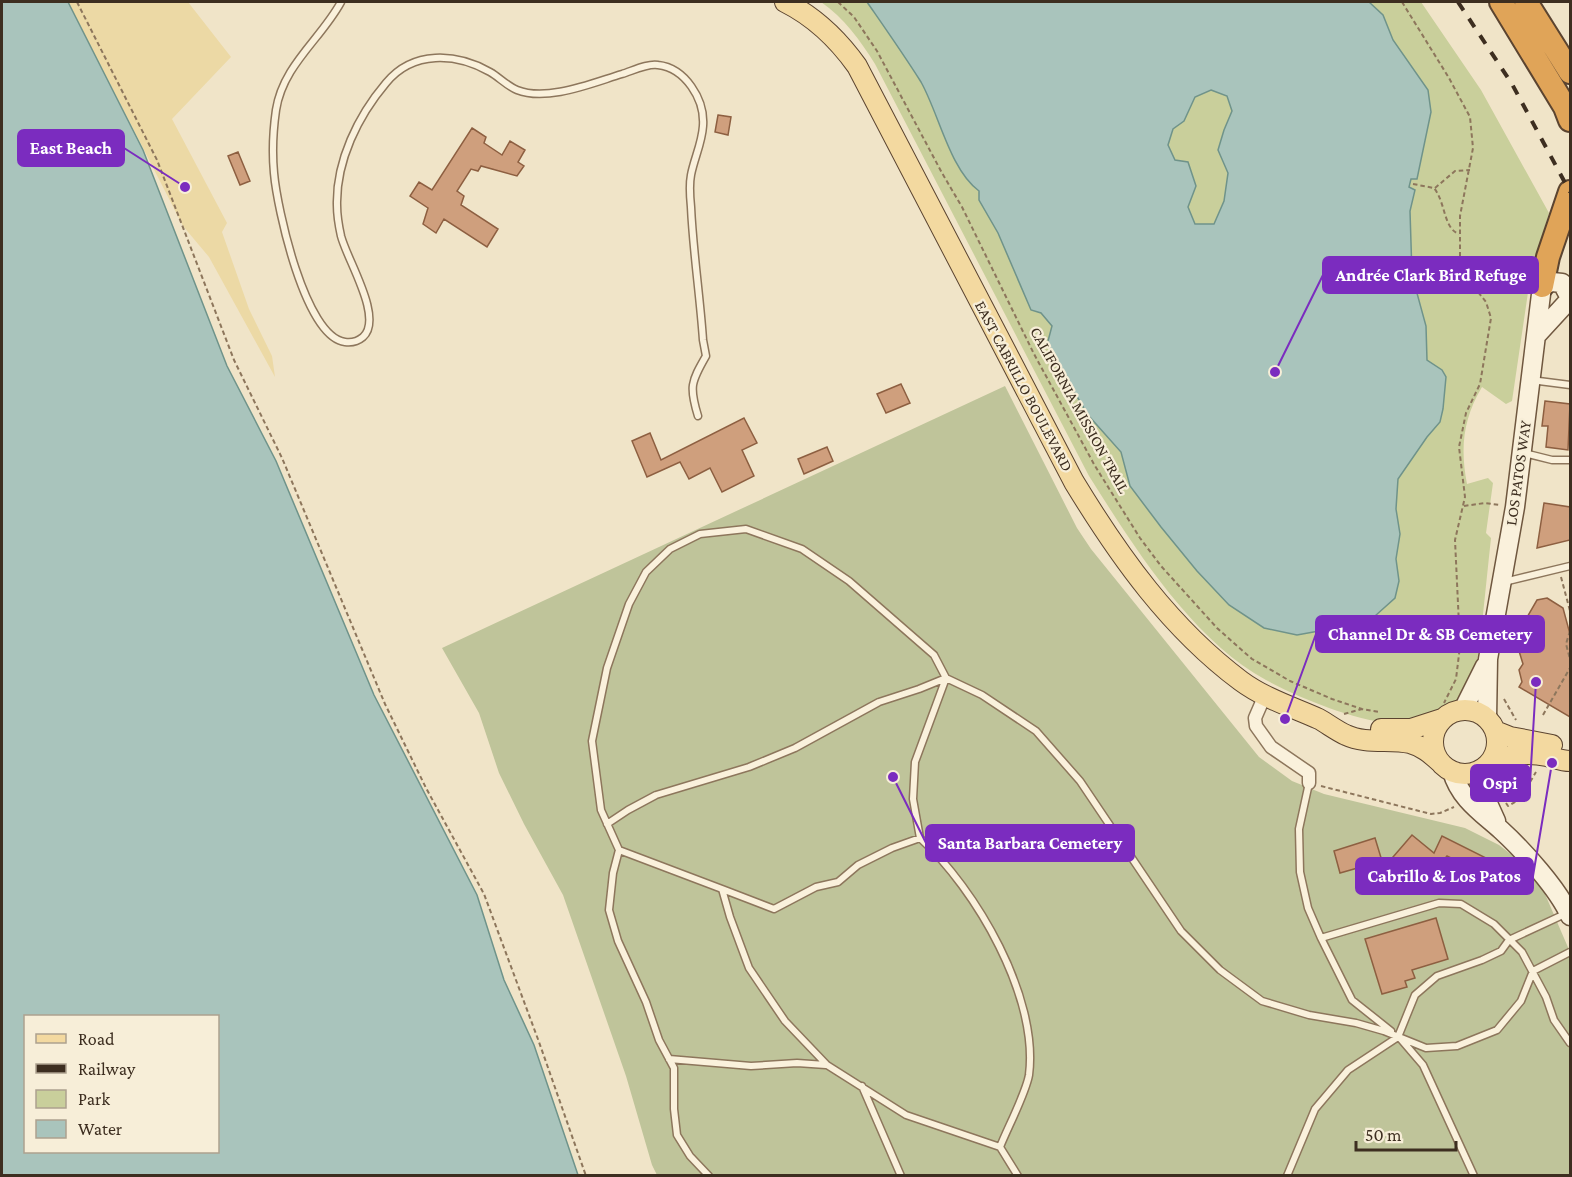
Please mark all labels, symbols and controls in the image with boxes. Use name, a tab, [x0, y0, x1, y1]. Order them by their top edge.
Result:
callout: East Beach	[18, 130, 124, 166]
text: East Beach	[30, 138, 113, 158]
callout: Andrée Clark Bird Refuge	[1323, 257, 1538, 293]
text: Andrée Clark Bird Refuge	[1334, 265, 1527, 285]
street label: EAST CABRILLO BOULEVARD	[972, 298, 1076, 474]
street label: CALIFORNIA MISSION TRAIL	[1027, 324, 1133, 496]
street label: LOS PATOS WAY	[1502, 419, 1534, 527]
callout: Channel Dr & SB Cemetery	[1316, 616, 1544, 652]
text: Channel Dr & SB Cemetery	[1328, 624, 1533, 644]
callout: Ospi	[1471, 765, 1530, 801]
text: Ospi	[1483, 773, 1518, 793]
callout: Santa Barbara Cemetery	[926, 825, 1134, 861]
text: Santa Barbara Cemetery	[938, 833, 1122, 853]
callout: Cabrillo & Los Patos	[1356, 858, 1533, 894]
text: Cabrillo & Los Patos	[1367, 866, 1521, 886]
legend	[24, 1015, 219, 1153]
text: Road	[78, 1029, 115, 1049]
text: Railway	[78, 1059, 136, 1079]
text: Park	[78, 1089, 110, 1109]
scale bar	[1356, 1114, 1456, 1152]
text: Water	[78, 1119, 123, 1139]
text: 50 m	[1365, 1125, 1402, 1145]

